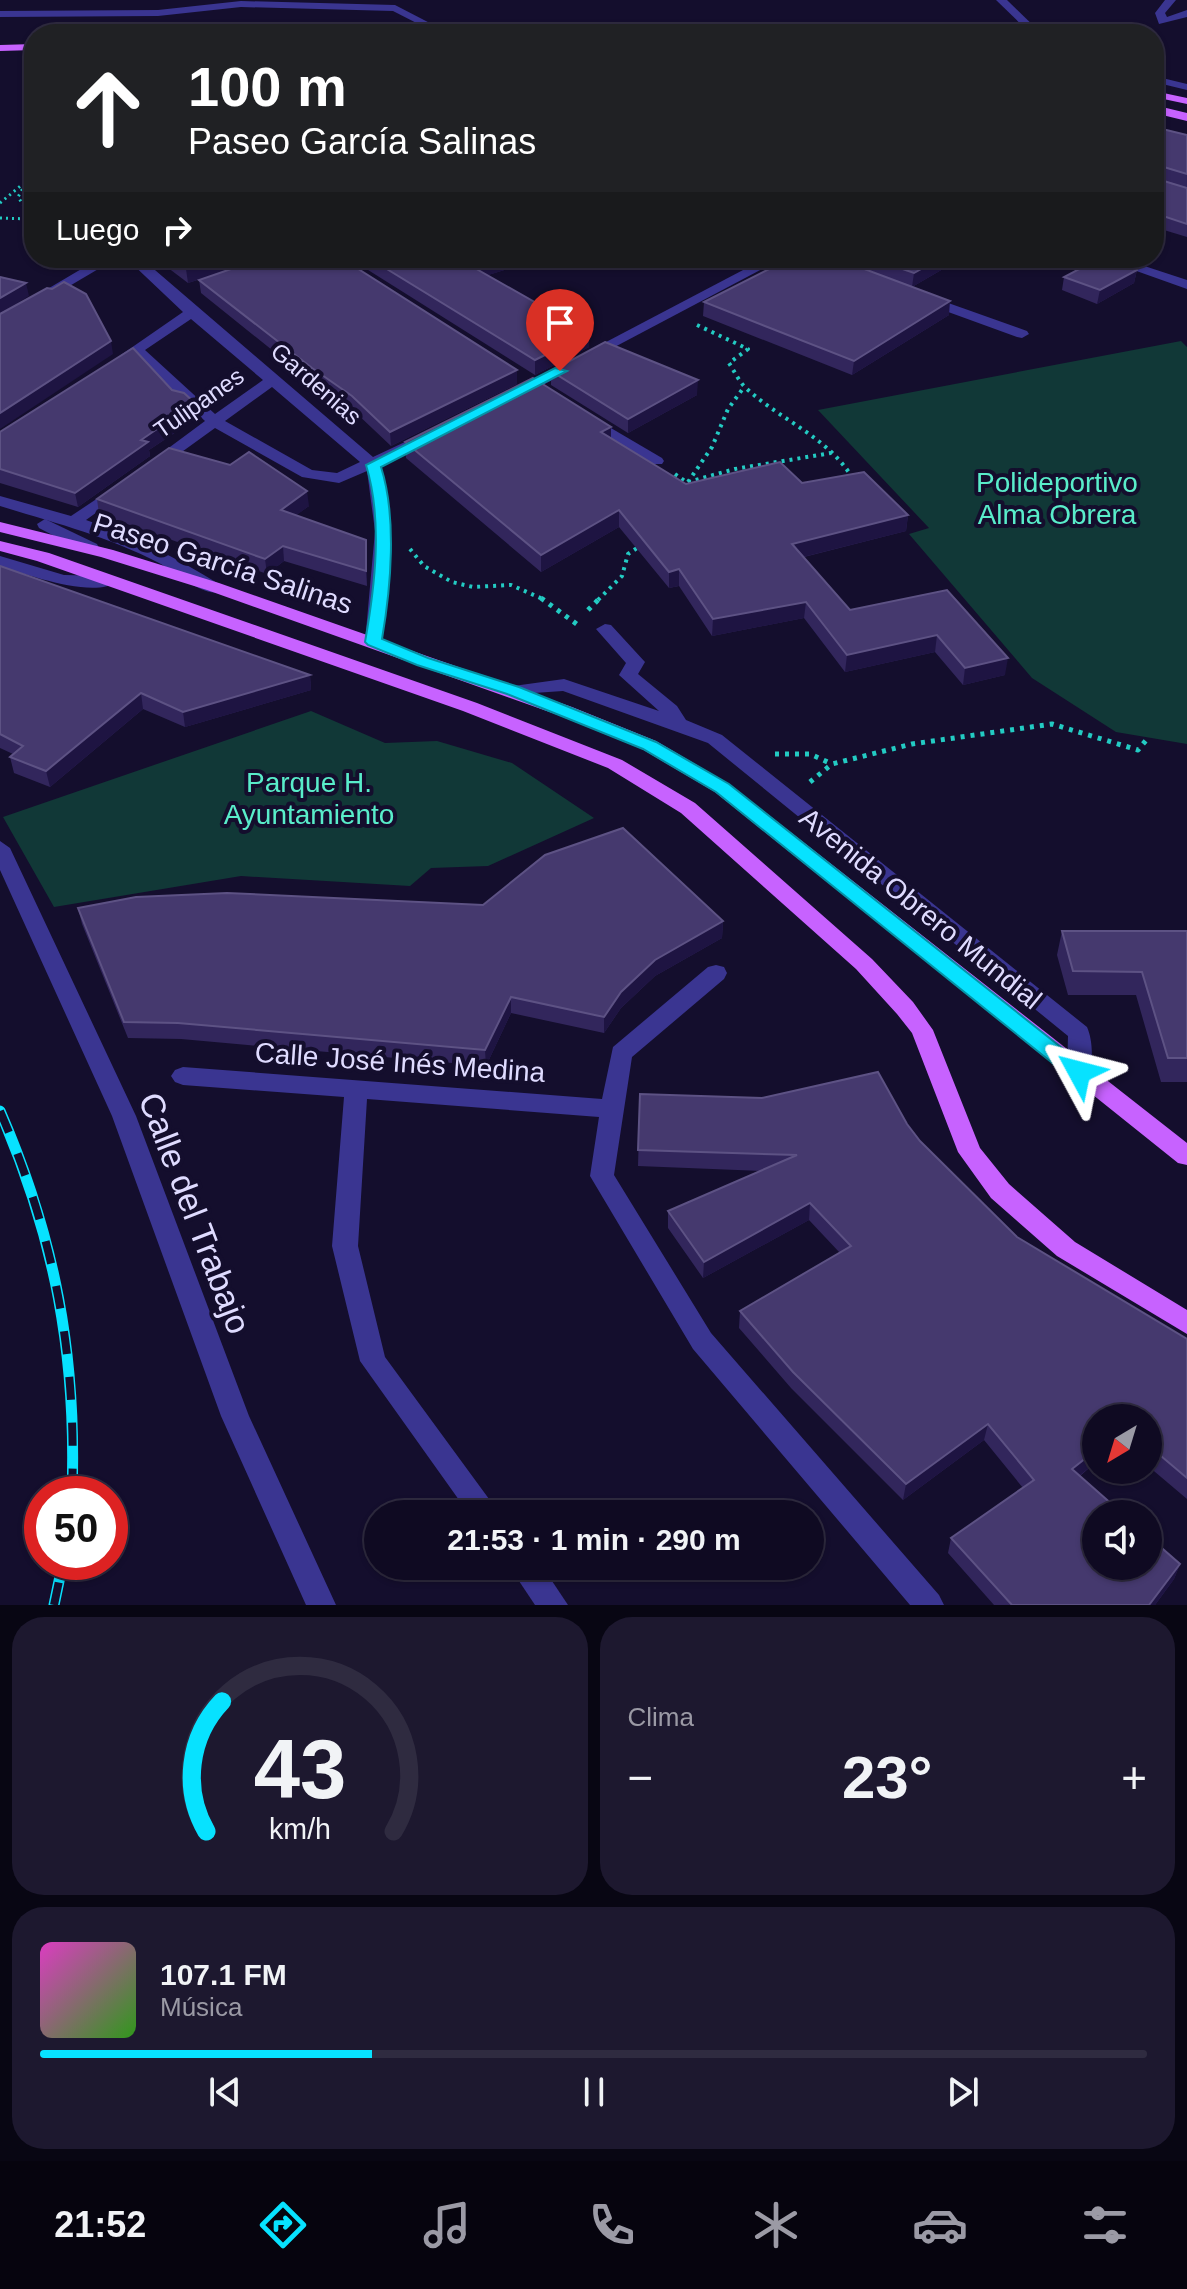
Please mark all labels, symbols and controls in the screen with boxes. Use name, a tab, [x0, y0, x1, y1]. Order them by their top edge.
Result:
text: 100 m	[188, 55, 347, 118]
icon: ahead	[56, 56, 160, 160]
text: Paseo García Salinas	[188, 121, 536, 162]
icon: right	[155, 208, 199, 252]
text: Luego	[56, 213, 139, 246]
pin	[526, 289, 594, 371]
icon: arrive	[538, 301, 582, 345]
street label: Gardenias	[266, 337, 367, 430]
street label: Tulipanes	[149, 362, 249, 443]
park label: Polideportivo Alma Obrera	[976, 467, 1138, 530]
street label: Paseo García Salinas	[89, 507, 356, 620]
park label: Parque H. Ayuntamiento	[224, 767, 394, 830]
street label: Avenida Obrero Mundial	[794, 801, 1048, 1015]
position arrow	[1037, 1030, 1121, 1114]
street label: Calle José Inés Medina	[254, 1037, 547, 1088]
street label: Calle del Trabajo	[132, 1087, 258, 1339]
north arrow	[1082, 1404, 1162, 1484]
map controls	[1082, 1404, 1162, 1580]
speed limit sign: 50	[24, 1476, 128, 1580]
button: sound	[1082, 1500, 1162, 1580]
text: 21:53 · 1 min · 290 m	[447, 1523, 741, 1556]
text: Clima	[628, 1702, 694, 1732]
text: 43	[253, 1723, 346, 1816]
text: 23°	[842, 1744, 933, 1811]
text: −	[628, 1753, 653, 1802]
text: +	[1121, 1753, 1147, 1802]
text: km/h	[269, 1813, 331, 1845]
text: 107.1 FM	[160, 1958, 287, 1991]
text: Música	[160, 1992, 242, 2022]
icon: previous	[203, 2070, 247, 2114]
icon: pause	[572, 2070, 616, 2114]
icon: next	[941, 2070, 985, 2114]
icon: directions	[255, 2197, 311, 2253]
icon: music	[419, 2197, 475, 2253]
icon: phone	[584, 2197, 640, 2253]
icon: climate	[748, 2197, 804, 2253]
icon: car	[912, 2197, 968, 2253]
icon: filters	[1077, 2197, 1133, 2253]
text: 21:52	[54, 2204, 146, 2245]

